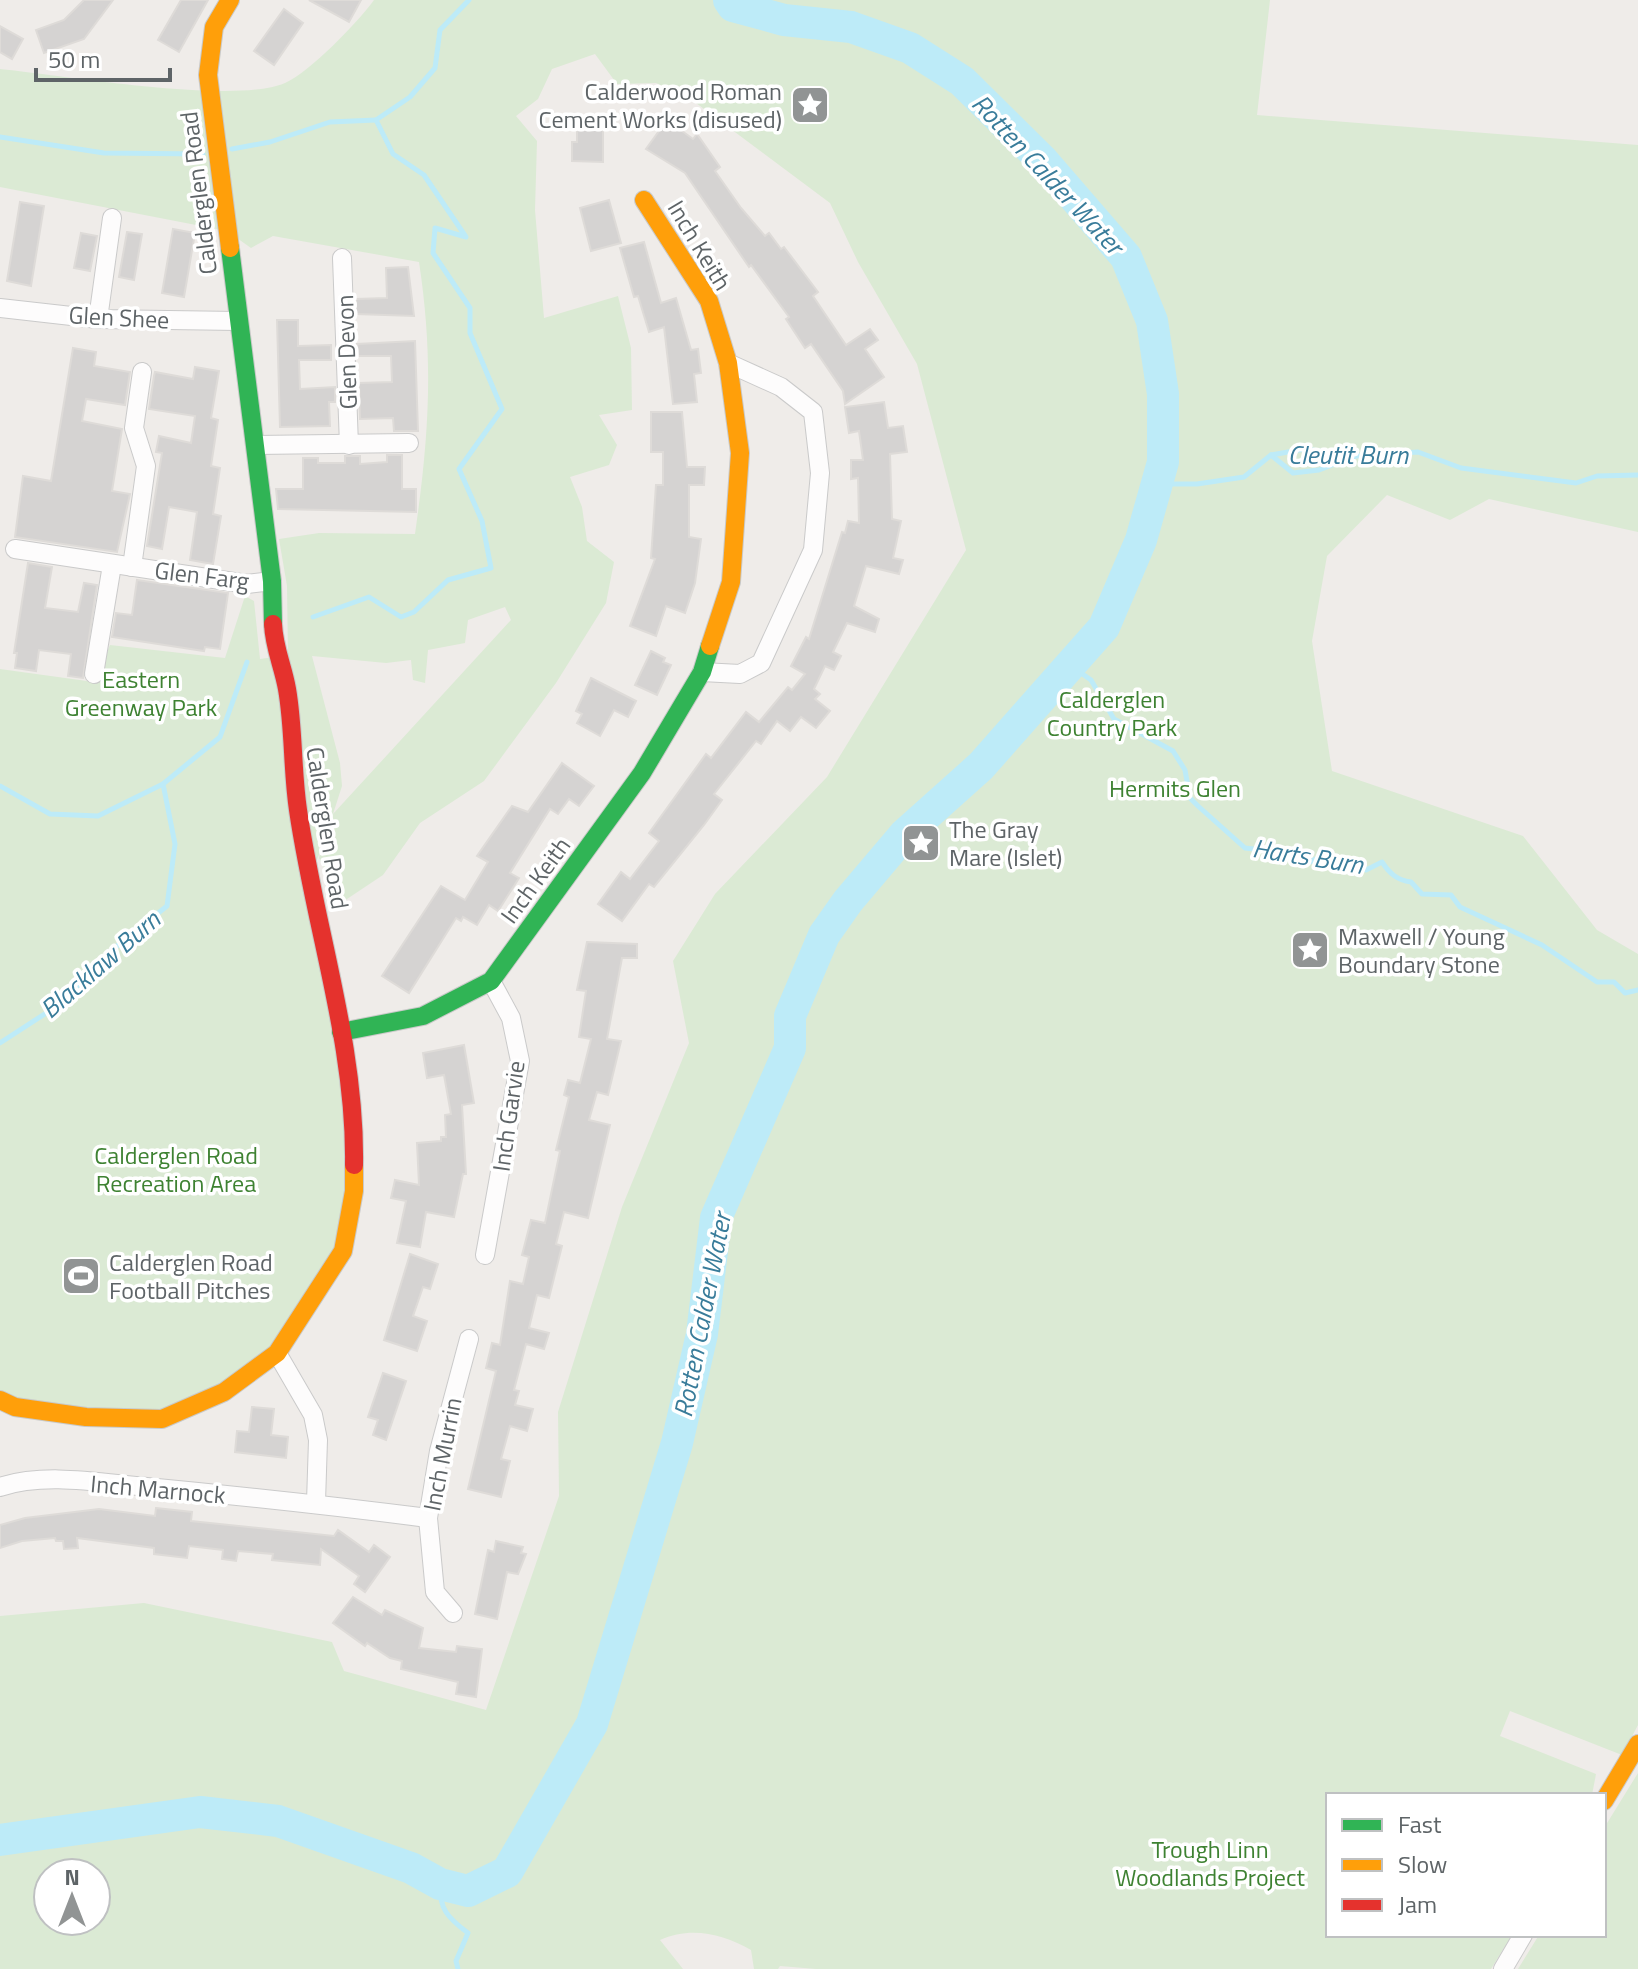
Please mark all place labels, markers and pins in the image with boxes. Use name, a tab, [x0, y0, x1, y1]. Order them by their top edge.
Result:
place label: Calderwood Roman Cement Works (disused)	[539, 73, 782, 137]
place icon: Calderwood Roman Cement Works (disused)	[789, 84, 831, 126]
place label: The Gray Mare (Islet)	[949, 811, 1062, 875]
place icon: The Gray Mare (Islet)	[900, 822, 942, 864]
place label: Maxwell / Young Boundary Stone	[1338, 918, 1505, 982]
place icon: Maxwell / Young Boundary Stone	[1289, 929, 1331, 971]
place label: Calderglen Road Football Pitches	[109, 1244, 273, 1308]
sports icon: Calderglen Road Football Pitches	[60, 1255, 102, 1297]

